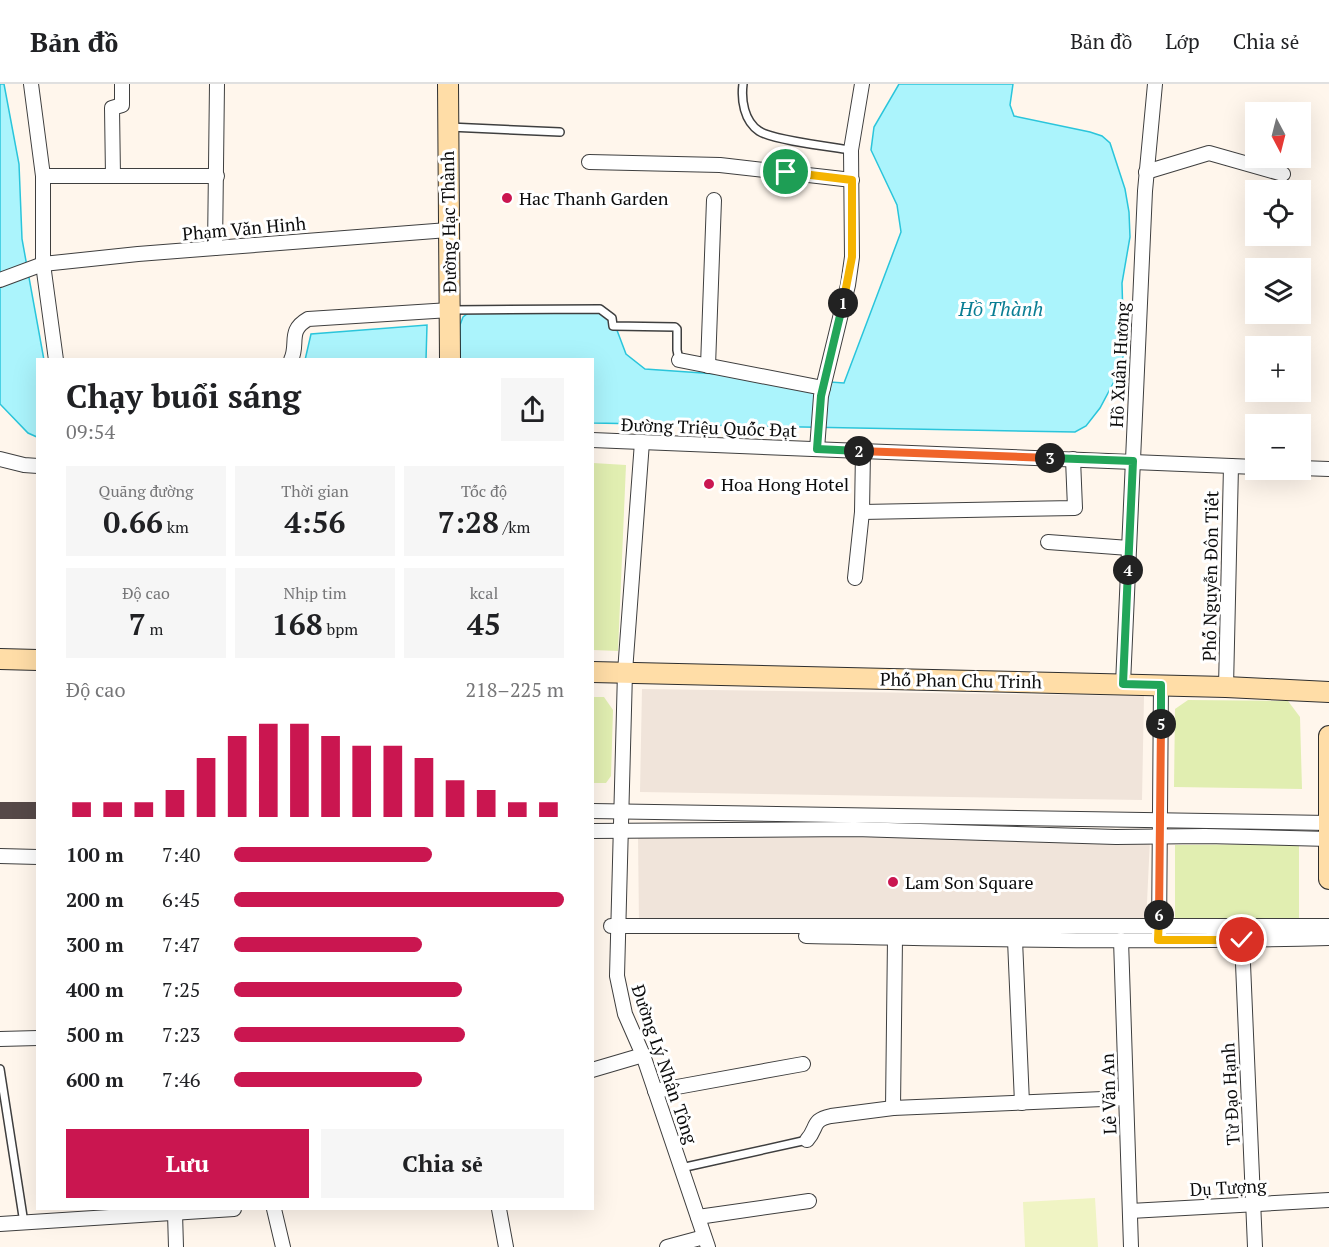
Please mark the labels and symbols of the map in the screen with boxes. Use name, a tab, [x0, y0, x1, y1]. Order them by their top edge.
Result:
north arrow	[1245, 102, 1311, 168]
pin	[760, 146, 811, 197]
street label: Đường Hạc Thành	[435, 150, 461, 293]
place label: Hac Thanh Garden	[519, 186, 669, 210]
marker: Hac Thanh Garden	[500, 191, 514, 205]
street label: Phạm Văn Hinh	[181, 211, 307, 245]
pin: 1	[828, 288, 858, 318]
water label: Hồ Thành	[958, 295, 1043, 322]
street label: Hồ Xuân Hương	[1104, 301, 1134, 428]
street label: Đường Triệu Quốc Đạt	[621, 412, 798, 442]
pin: 2	[844, 436, 874, 466]
pin: 3	[1035, 443, 1065, 473]
place label: Hoa Hong Hotel	[721, 472, 849, 496]
marker: Hoa Hong Hotel	[702, 477, 716, 491]
street label: Phố Nguyễn Đôn Tiết	[1197, 490, 1223, 662]
pin: 4	[1113, 555, 1143, 585]
street label: Phố Phan Chu Trinh	[880, 667, 1043, 693]
pin: 5	[1146, 709, 1176, 739]
place label: Lam Son Square	[905, 870, 1033, 894]
marker: Lam Son Square	[886, 875, 900, 889]
pin: 6	[1144, 900, 1174, 930]
pin	[1216, 914, 1267, 965]
street label: Đường Lý Nhân Tông	[626, 981, 704, 1147]
street label: Từ Đạo Hạnh	[1215, 1042, 1245, 1146]
street label: Lê Văn An	[1095, 1053, 1121, 1135]
street label: Dụ Tượng	[1189, 1173, 1267, 1201]

